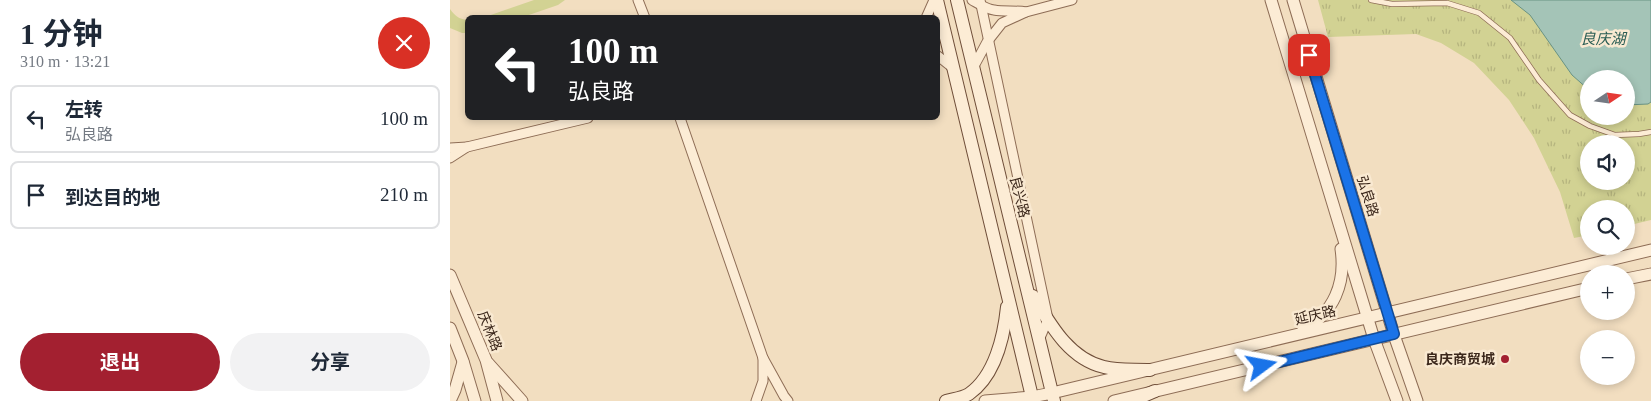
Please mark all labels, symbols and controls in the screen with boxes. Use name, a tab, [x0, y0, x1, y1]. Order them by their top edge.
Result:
text: 1 分钟	[20, 17, 103, 50]
button: close	[378, 17, 430, 69]
water label: 良庆湖	[1580, 31, 1627, 47]
text: 100 m	[568, 32, 658, 71]
pin	[1288, 34, 1330, 76]
icon: left	[485, 35, 550, 100]
icon: arrive	[1295, 41, 1323, 69]
text: 310 m · 13:21	[20, 53, 110, 70]
north arrow	[1580, 70, 1635, 125]
map controls	[1580, 70, 1635, 385]
text: 弘良路	[568, 79, 634, 104]
text: 左转	[65, 99, 103, 120]
icon: left	[22, 105, 50, 133]
text: 100 m	[380, 108, 428, 129]
text: 弘良路	[65, 126, 113, 143]
button: sound	[1580, 135, 1635, 190]
street label: 弘良路	[1354, 174, 1381, 218]
street label: 良兴路	[1007, 175, 1032, 219]
icon: arrive	[22, 181, 50, 209]
text: 210 m	[380, 184, 428, 205]
text: 到达目的地	[65, 187, 160, 208]
button: search	[1580, 200, 1635, 255]
button: +	[1580, 265, 1635, 320]
street label: 延庆路	[1293, 303, 1337, 328]
street label: 庆林路	[475, 309, 504, 353]
button: −	[1580, 330, 1635, 385]
button: 退出	[20, 333, 220, 391]
button: 分享	[230, 333, 430, 391]
position arrow	[1235, 339, 1287, 391]
place label: 良庆商贸城	[1425, 351, 1495, 367]
marker: 良庆商贸城	[1499, 353, 1511, 365]

